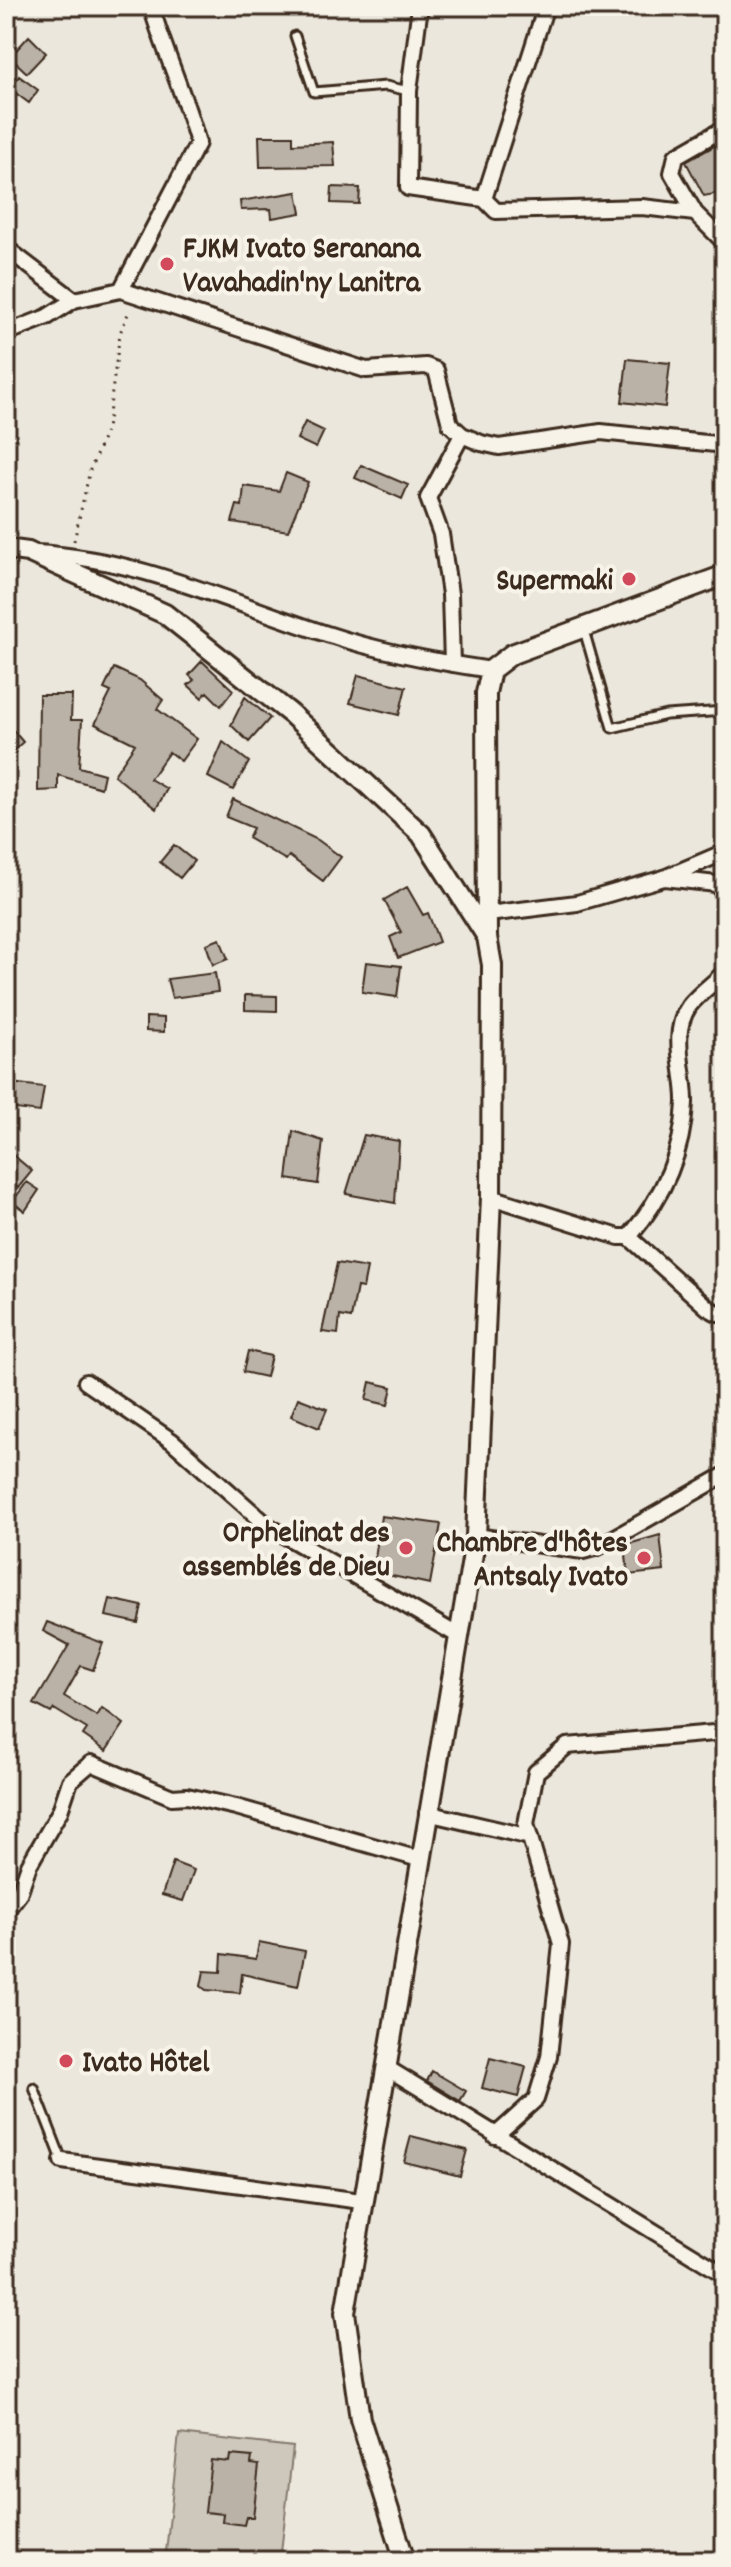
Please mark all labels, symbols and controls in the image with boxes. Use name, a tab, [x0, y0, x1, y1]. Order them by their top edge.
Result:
place label: FJKM Ivato Seranana Vavahadin'ny Lanitra	[183, 230, 421, 307]
marker: FJKM Ivato Seranana Vavahadin'ny Lanitra	[158, 255, 176, 273]
place label: Supermaki	[496, 562, 614, 605]
marker: Supermaki	[620, 570, 638, 588]
place label: Orphelinat des assemblés de Dieu	[183, 1514, 390, 1591]
place label: Chambre d'hôtes Antsaly Ivato	[437, 1524, 628, 1601]
marker: Orphelinat des assemblés de Dieu	[397, 1539, 415, 1557]
marker: Chambre d'hôtes Antsaly Ivato	[635, 1549, 653, 1567]
place label: Ivato Hôtel	[82, 2044, 210, 2087]
marker: Ivato Hôtel	[57, 2052, 75, 2070]

